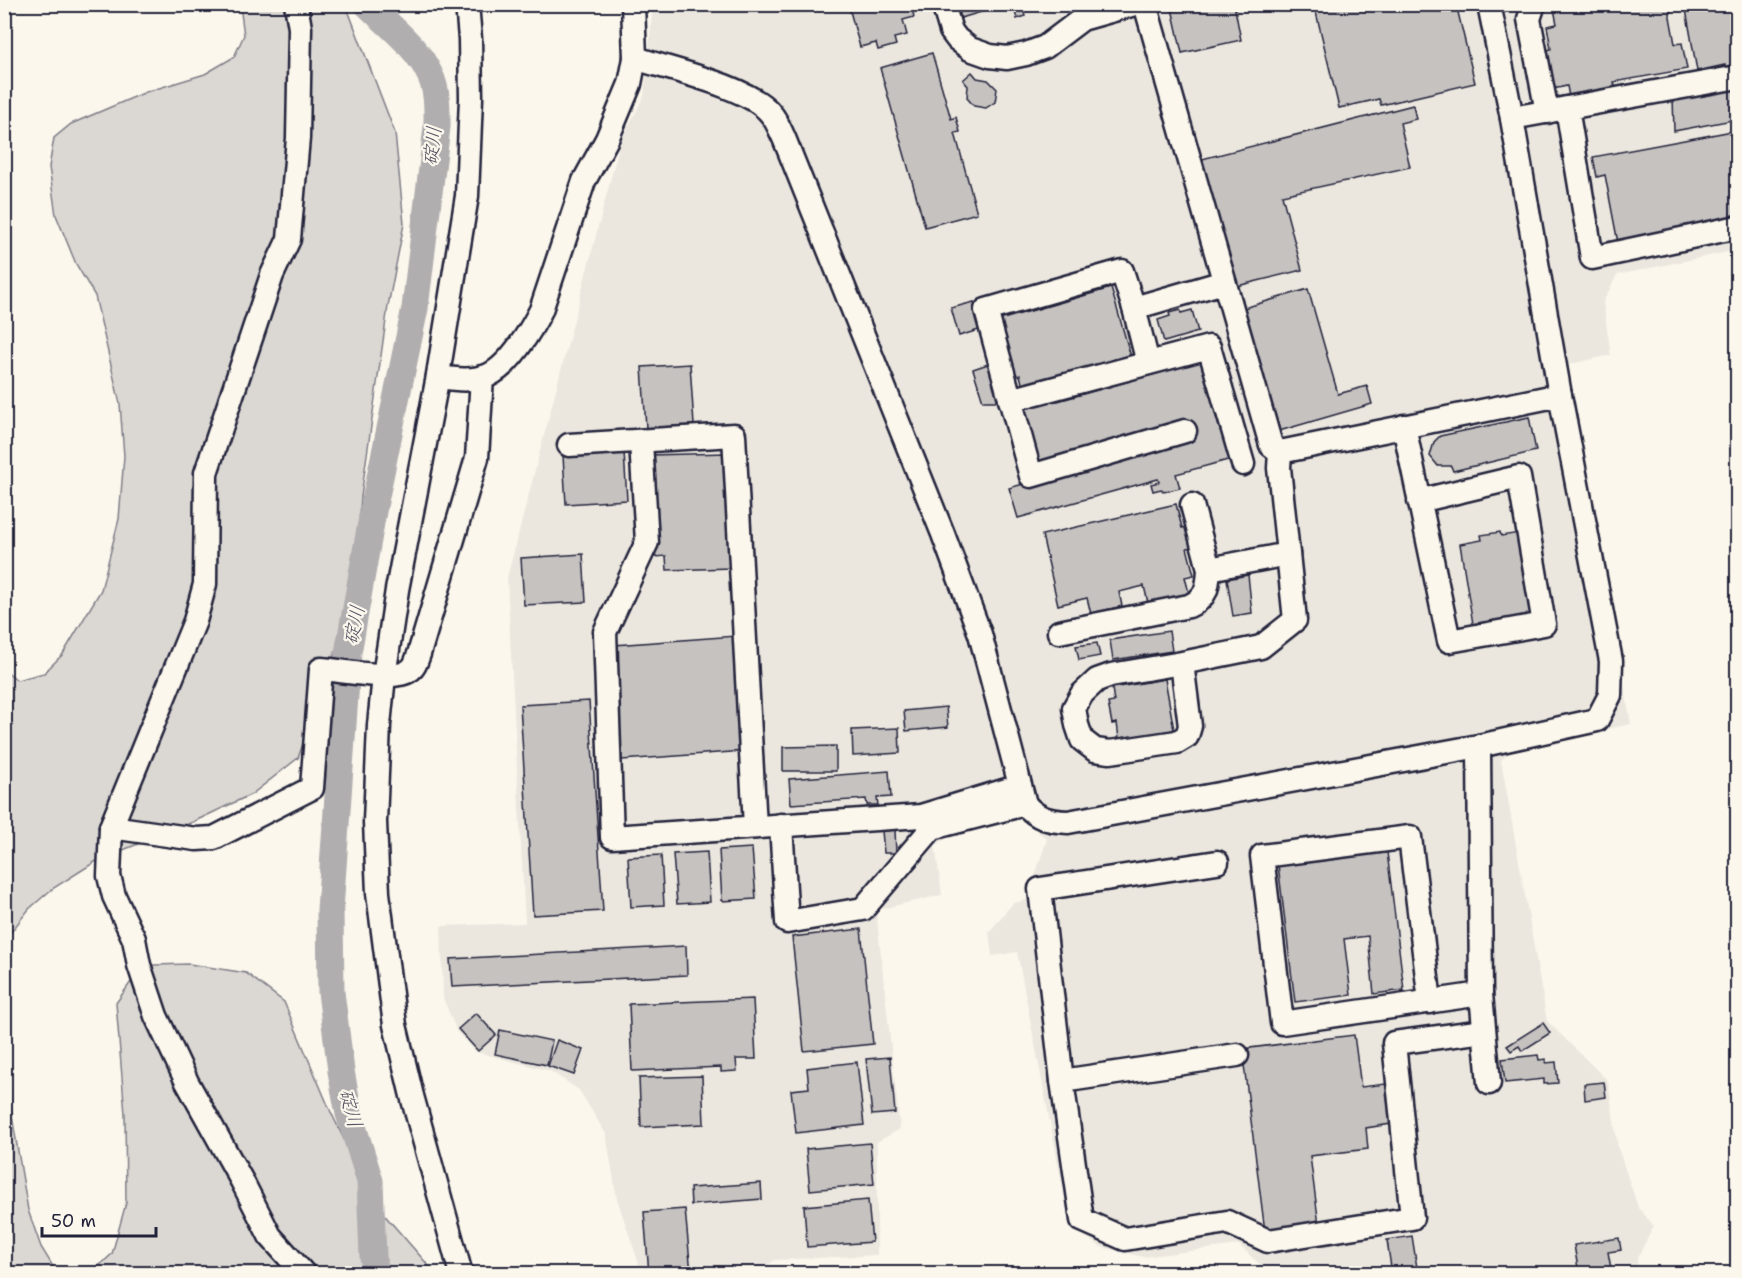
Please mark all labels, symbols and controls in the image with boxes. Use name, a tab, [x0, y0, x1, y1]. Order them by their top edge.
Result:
water label: 碇川	[417, 125, 447, 167]
water label: 碇川	[337, 603, 371, 647]
water label: 碇川	[333, 1085, 369, 1131]
scale bar	[42, 1200, 156, 1238]
text: 50 m	[51, 1209, 96, 1233]

